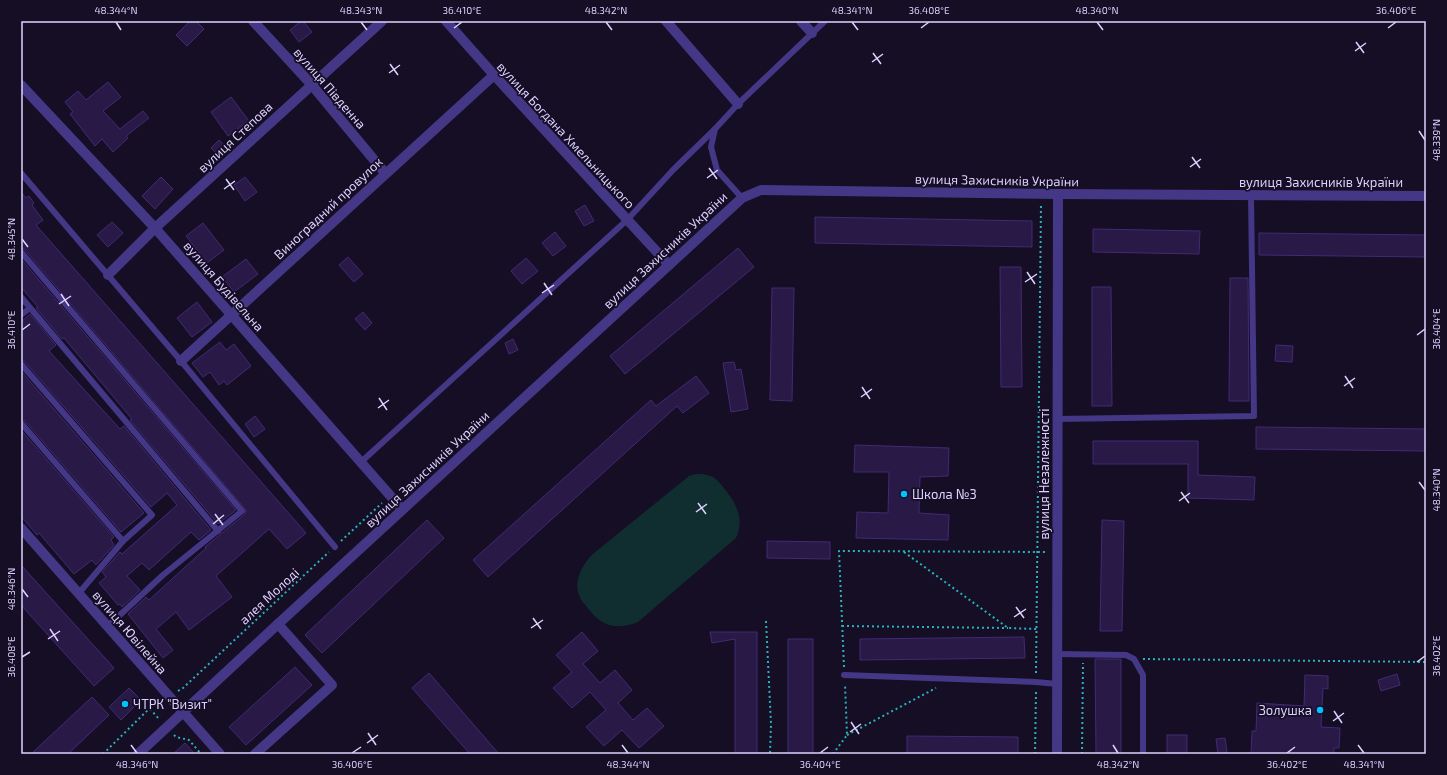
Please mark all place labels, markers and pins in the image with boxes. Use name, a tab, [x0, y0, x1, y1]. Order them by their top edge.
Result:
place label: Школа №3	[912, 486, 977, 502]
marker: Школа №3	[899, 489, 909, 499]
place label: ЧТРК "Визит"	[133, 696, 212, 712]
marker: ЧТРК "Визит"	[120, 699, 130, 709]
place label: Золушка	[1259, 702, 1312, 718]
marker: Золушка	[1315, 705, 1325, 715]

